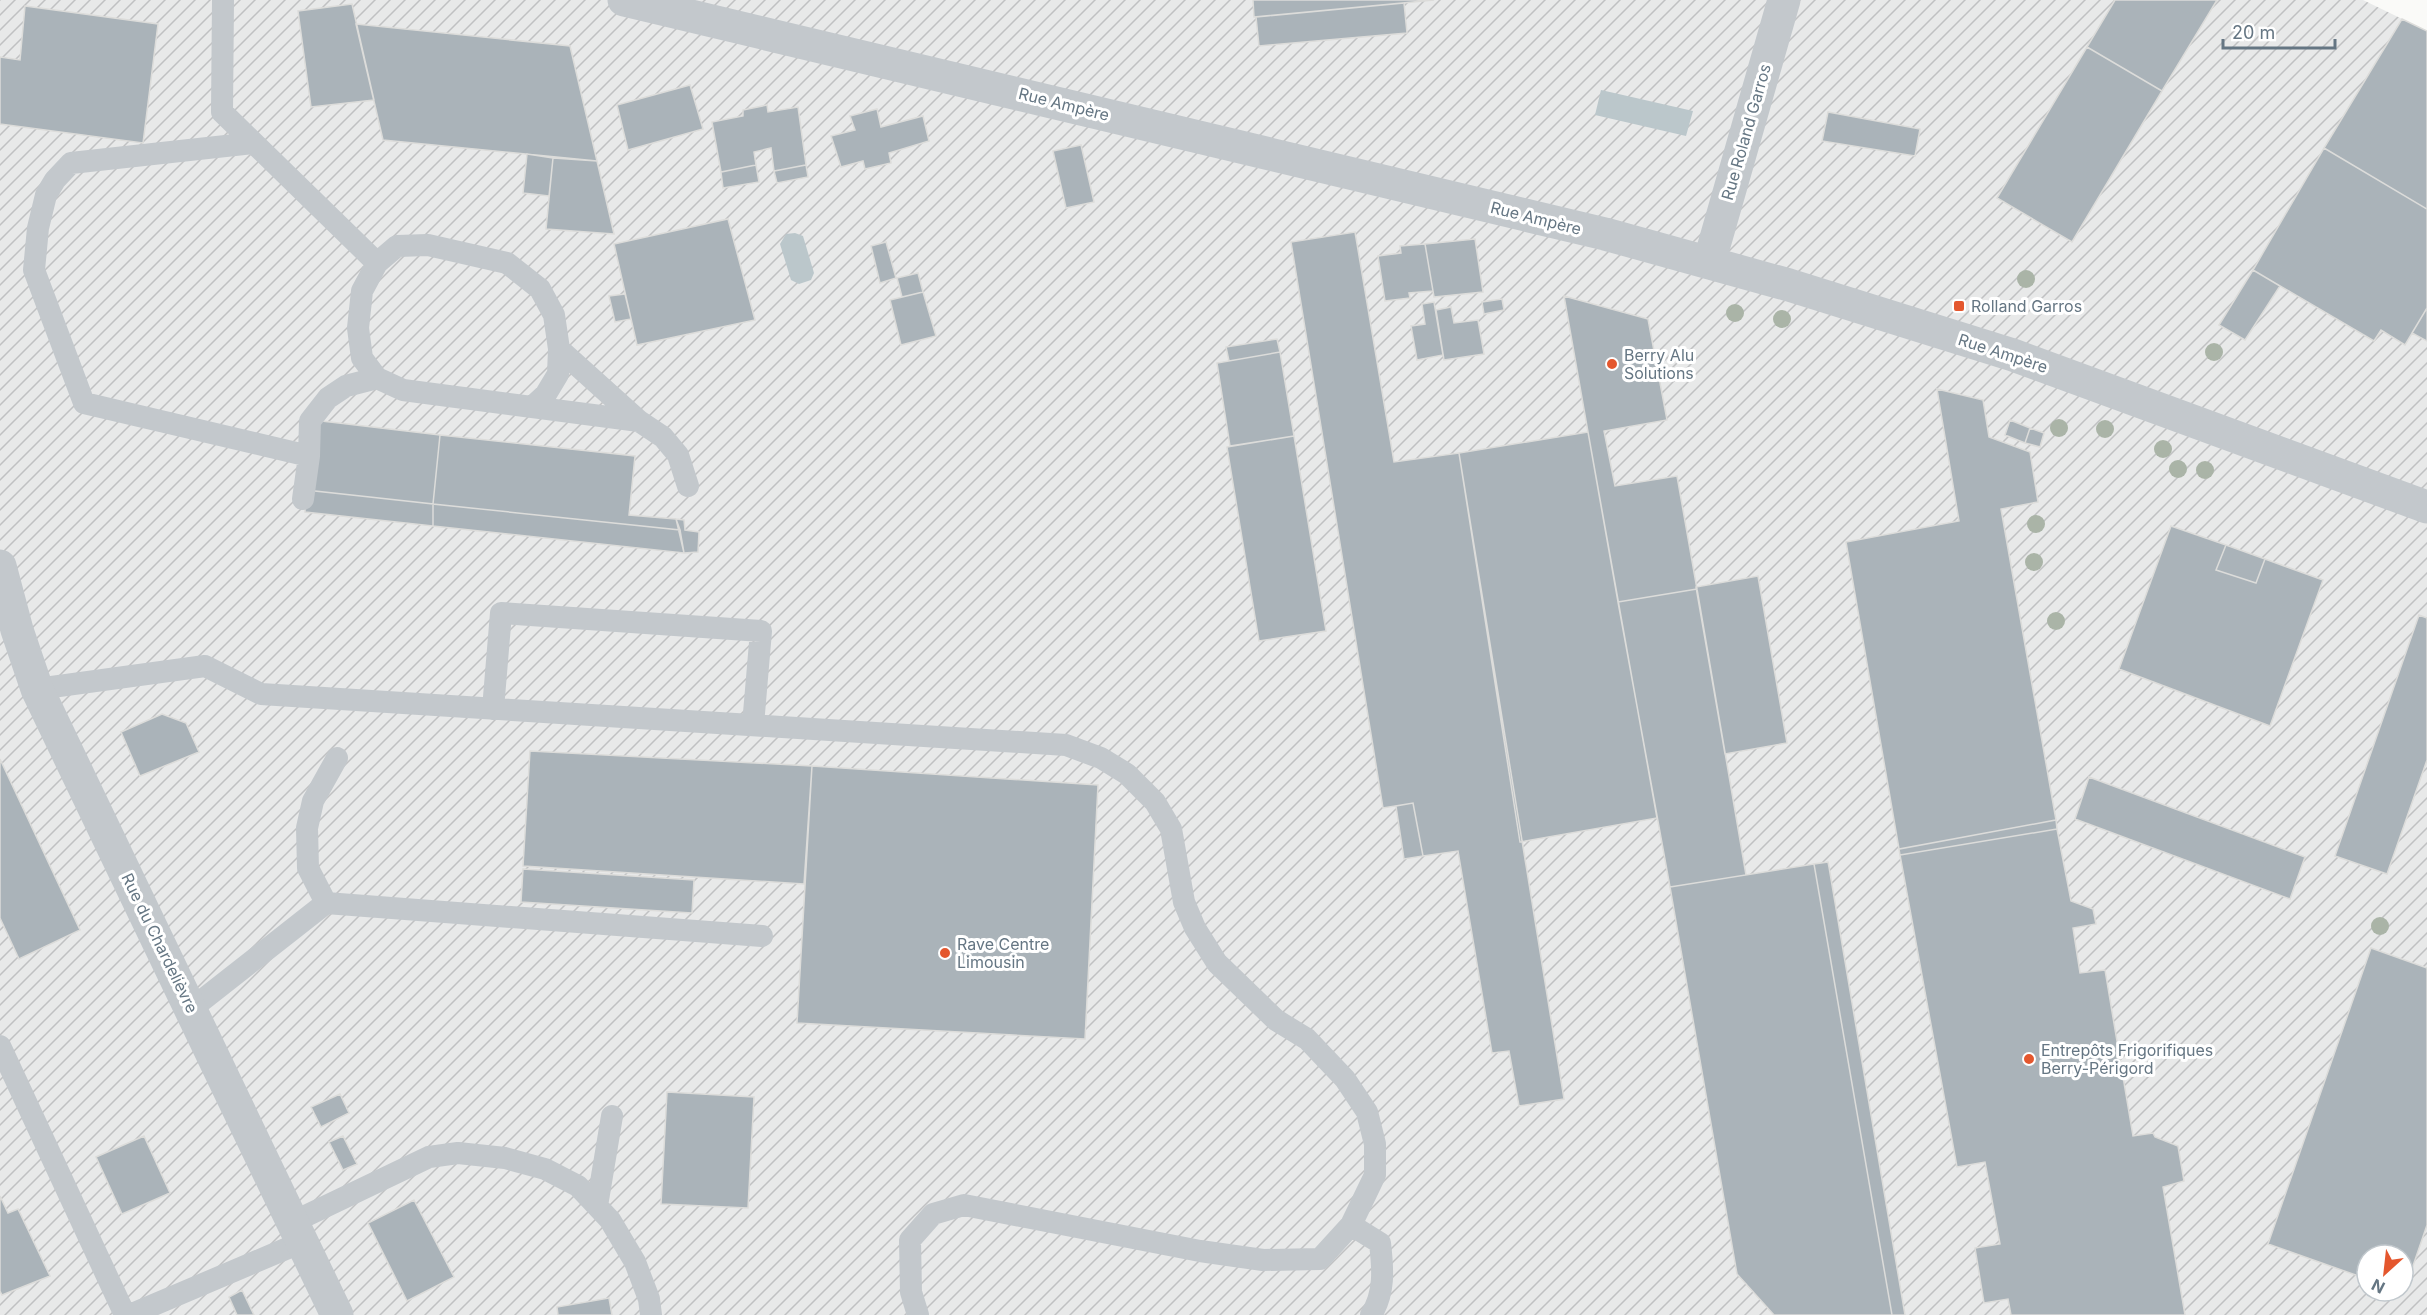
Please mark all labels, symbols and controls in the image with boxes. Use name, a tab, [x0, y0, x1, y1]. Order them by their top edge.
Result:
scale bar	[2223, 12, 2336, 50]
text: 20 m	[2232, 22, 2275, 43]
street label: Rue Roland Garros	[1717, 62, 1775, 202]
street label: Rue Ampère	[1017, 83, 1111, 125]
street label: Rue Ampère	[1489, 197, 1583, 239]
place label: Rolland Garros	[1971, 296, 2082, 316]
marker: Rolland Garros	[1952, 299, 1966, 313]
street label: Rue Ampère	[1956, 329, 2050, 377]
place label: Berry Alu Solutions	[1624, 345, 1694, 383]
marker: Berry Alu Solutions	[1605, 357, 1619, 371]
street label: Rue du Chardelièvre	[117, 870, 203, 1016]
place label: Rave Centre Limousin	[957, 934, 1049, 972]
marker: Rave Centre Limousin	[938, 946, 952, 960]
place label: Entrepôts Frigorifiques Berry-Périgord	[2041, 1040, 2213, 1078]
marker: Entrepôts Frigorifiques Berry-Périgord	[2022, 1052, 2036, 1066]
north arrow	[2355, 1243, 2415, 1303]
text: N	[2368, 1275, 2388, 1298]

